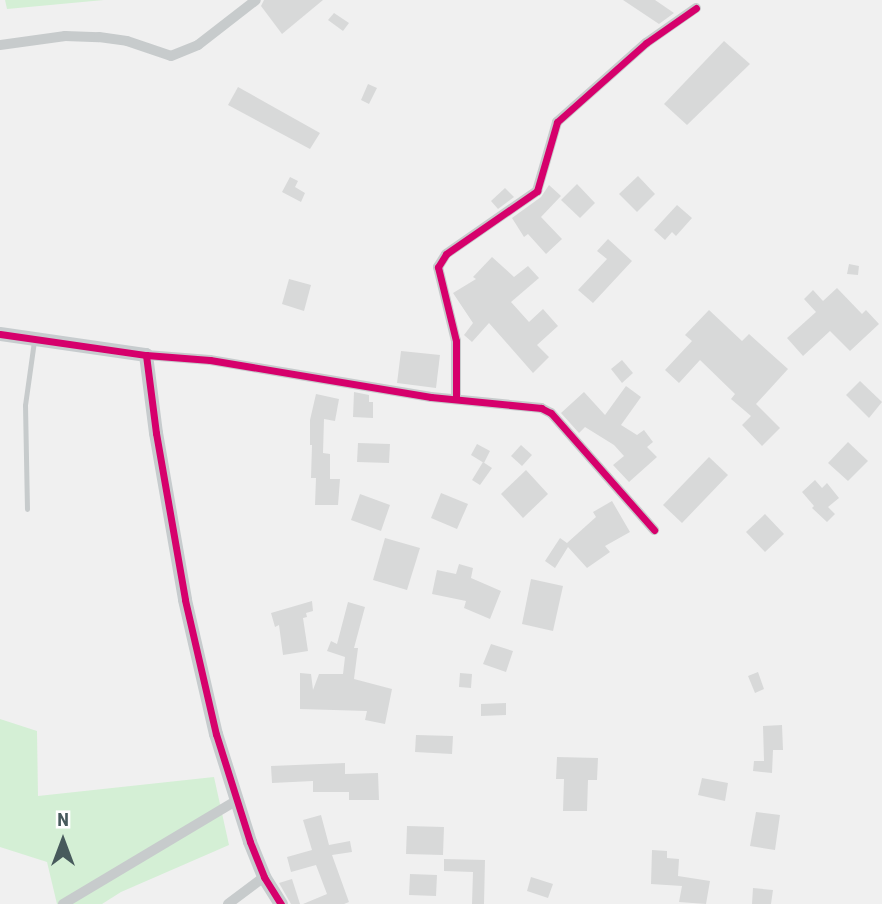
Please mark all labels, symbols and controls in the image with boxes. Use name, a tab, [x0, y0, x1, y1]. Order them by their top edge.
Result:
north arrow	[28, 806, 98, 876]
text: N	[57, 808, 69, 831]

